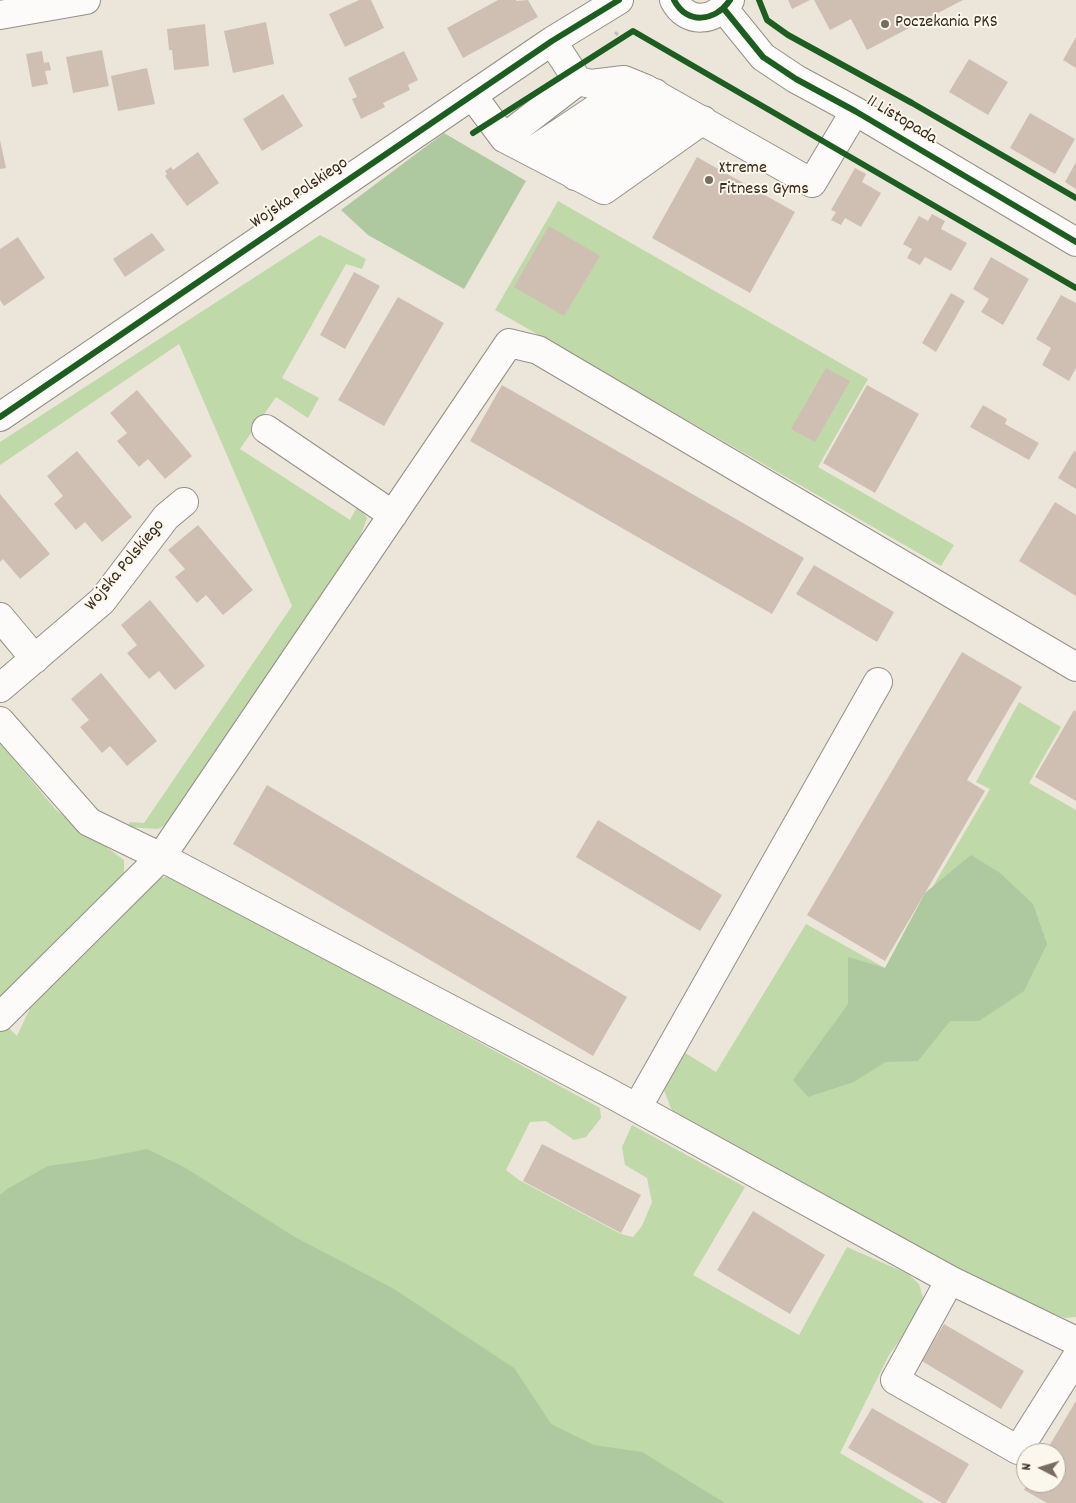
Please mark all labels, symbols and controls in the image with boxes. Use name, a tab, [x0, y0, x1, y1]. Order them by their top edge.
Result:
place label: Poczekania PKS	[895, 13, 998, 35]
marker: Poczekania PKS	[879, 18, 891, 30]
street label: 11 Listopada	[862, 92, 940, 150]
street label: Wojska Polskiego	[247, 153, 353, 235]
place label: Xtreme Fitness Gyms	[719, 159, 809, 202]
marker: Xtreme Fitness Gyms	[703, 174, 715, 186]
street label: Wojska Polskiego	[81, 516, 171, 616]
north arrow	[1016, 1443, 1066, 1493]
text: N	[1017, 1462, 1037, 1471]

